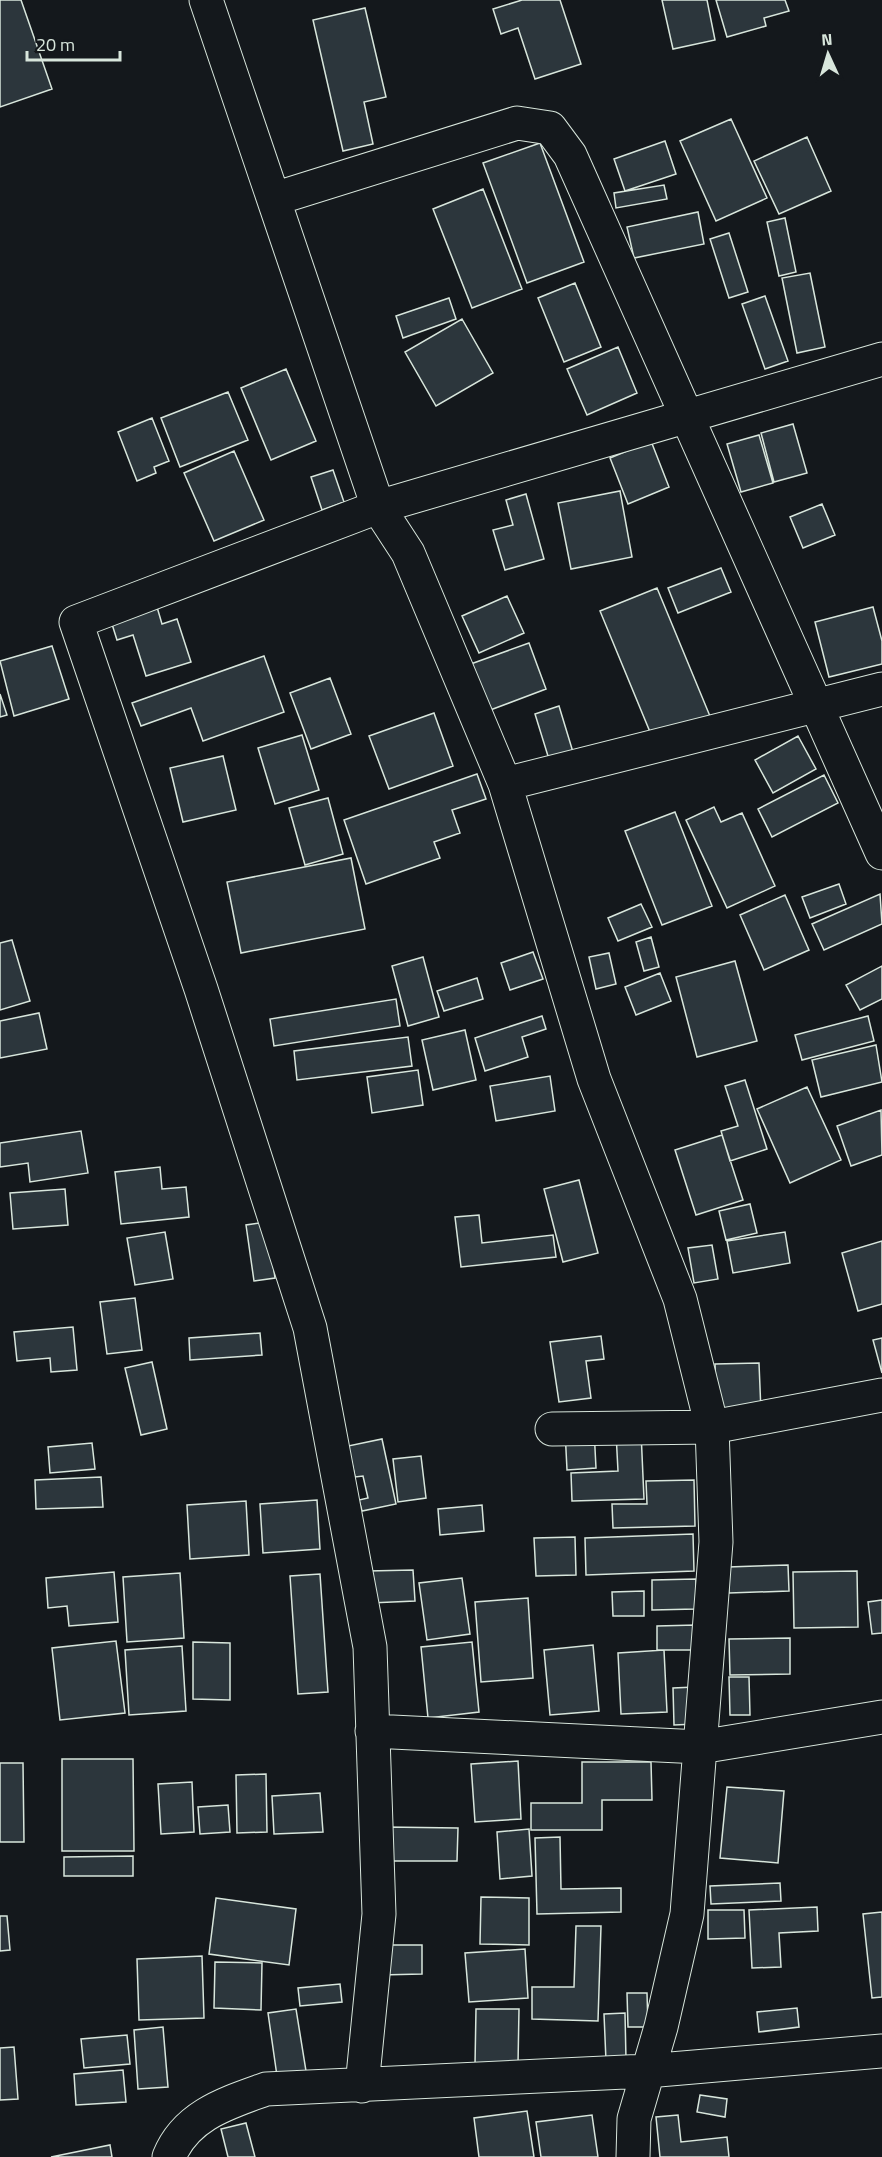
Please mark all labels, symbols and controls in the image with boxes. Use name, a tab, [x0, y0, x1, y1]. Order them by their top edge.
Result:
scale bar	[27, 24, 120, 62]
north arrow	[798, 24, 858, 84]
text: N	[821, 27, 833, 51]
text: 20 m	[36, 31, 75, 58]

